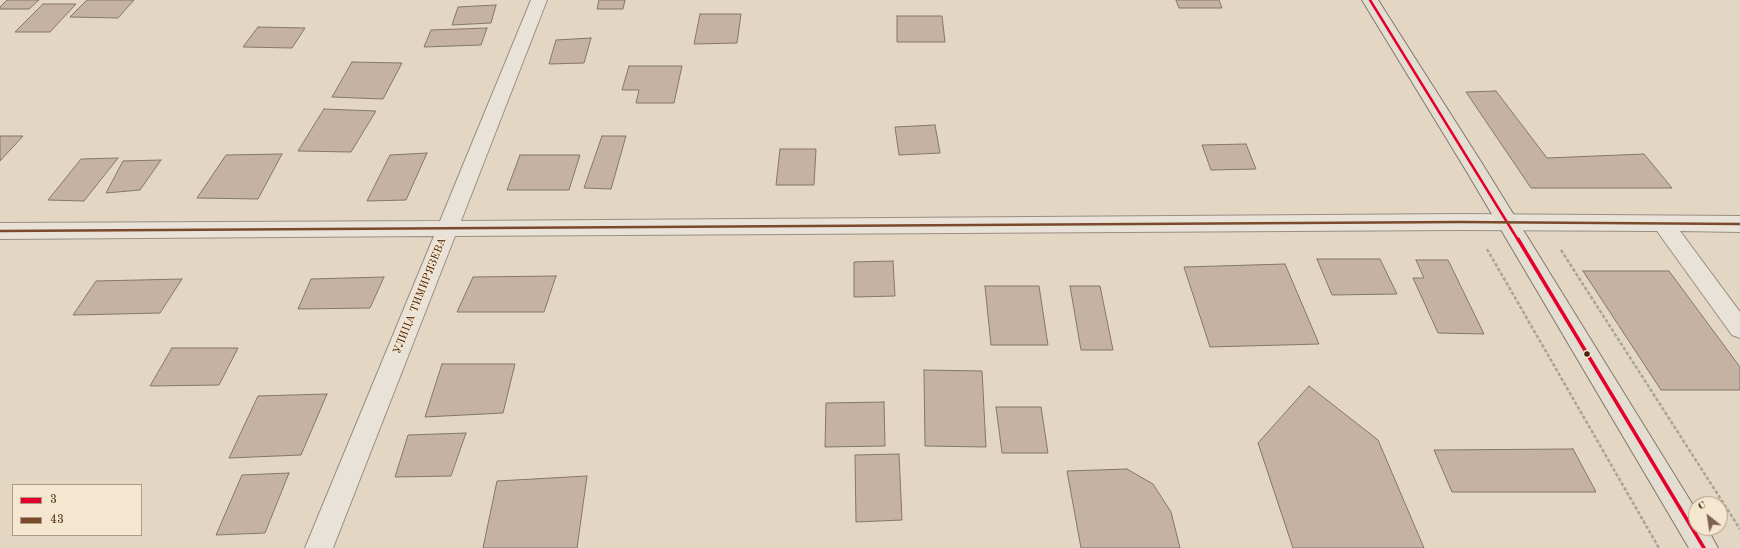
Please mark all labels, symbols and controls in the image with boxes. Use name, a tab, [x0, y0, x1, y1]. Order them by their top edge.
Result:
street label: УЛИЦА ТИМИРЯЗЕВА	[391, 236, 449, 356]
unlabelled marker	[1582, 349, 1592, 359]
legend	[12, 484, 142, 536]
text: 3	[50, 494, 57, 506]
north arrow	[1688, 496, 1728, 536]
text: С	[1696, 499, 1708, 513]
text: 43	[50, 514, 64, 526]

